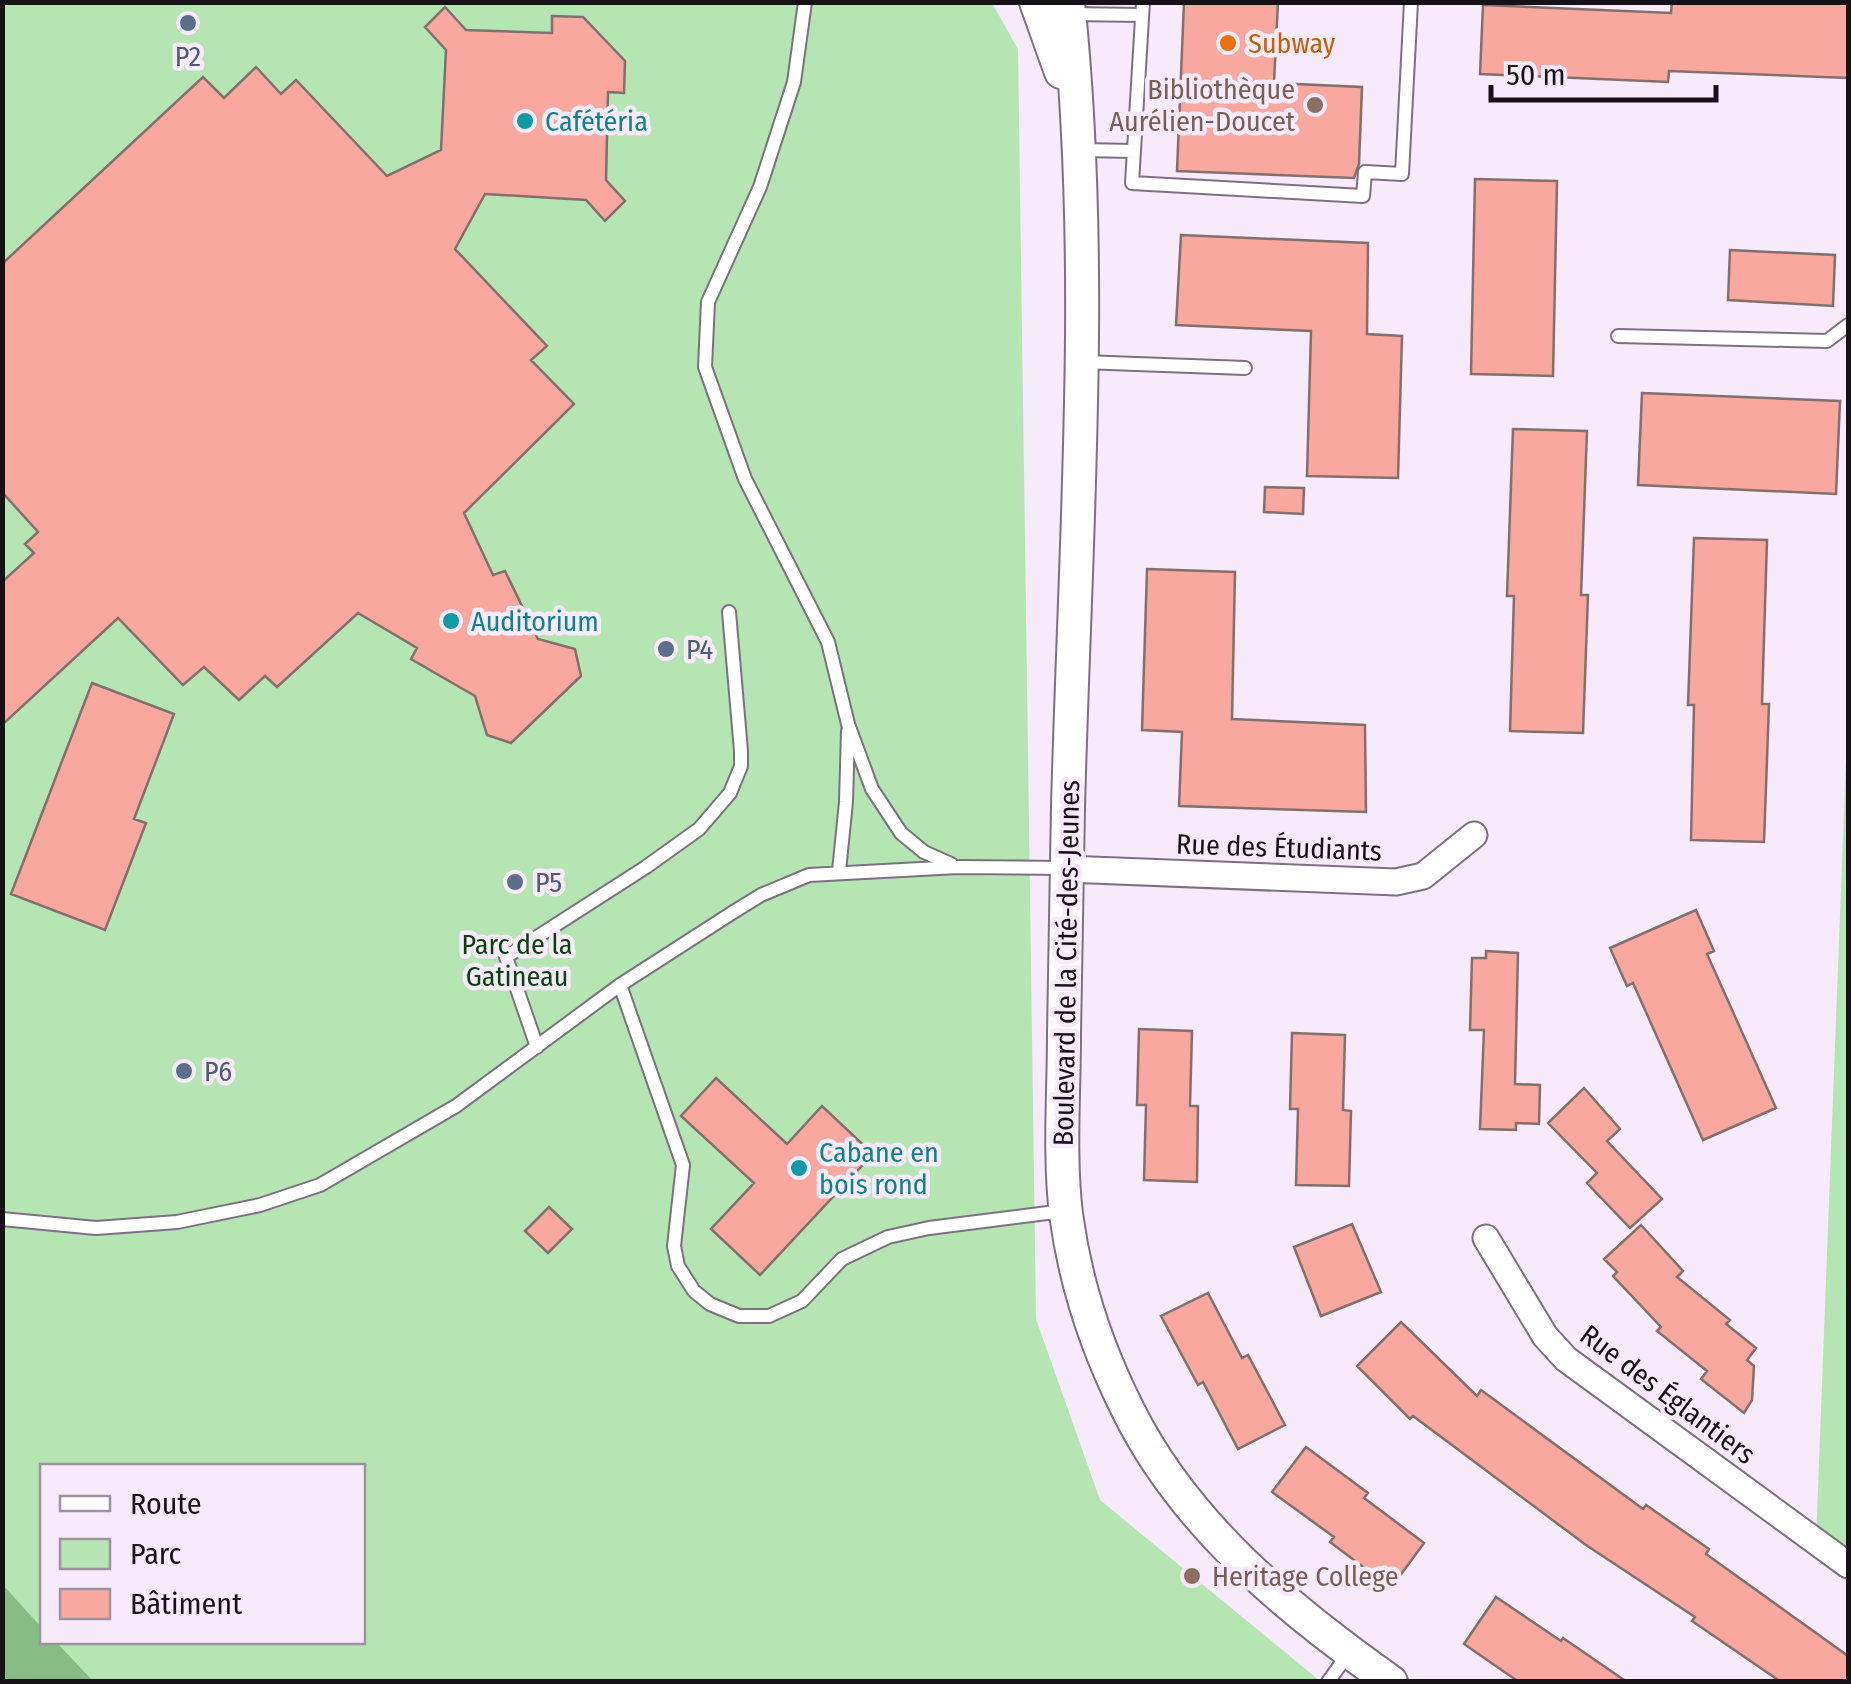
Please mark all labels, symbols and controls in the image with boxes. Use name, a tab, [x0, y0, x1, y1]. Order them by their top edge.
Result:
marker: P2	[177, 12, 199, 34]
place label: Subway	[1248, 27, 1336, 60]
marker: Subway	[1217, 32, 1239, 54]
place label: P2	[175, 40, 201, 73]
scale bar	[1491, 40, 1716, 102]
text: 50 m	[1506, 57, 1566, 93]
place label: Bibliothèque Aurélien-Doucet	[1109, 73, 1296, 138]
marker: Bibliothèque Aurélien-Doucet	[1304, 94, 1326, 116]
place label: Cafétéria	[545, 105, 648, 138]
marker: Cafétéria	[514, 110, 536, 132]
place label: Auditorium	[471, 605, 599, 638]
marker: Auditorium	[440, 610, 462, 632]
place label: P4	[686, 633, 713, 666]
marker: P4	[655, 638, 677, 660]
street label: Boulevard de la Cité-des-Jeunes	[1047, 780, 1086, 1146]
street label: Rue des Étudiants	[1176, 827, 1382, 868]
place label: P5	[535, 866, 562, 899]
marker: P5	[504, 871, 526, 893]
park label: Parc de la Gatineau	[462, 928, 572, 993]
place label: P6	[204, 1055, 232, 1088]
marker: P6	[173, 1060, 195, 1082]
place label: Cabane en bois rond	[819, 1136, 939, 1201]
marker: Cabane en bois rond	[788, 1157, 810, 1179]
street label: Rue des Églantiers	[1574, 1318, 1762, 1471]
legend	[40, 1464, 365, 1644]
text: Route	[130, 1486, 202, 1522]
text: Parc	[130, 1536, 181, 1572]
place label: Heritage College	[1212, 1560, 1399, 1593]
marker: Heritage College	[1181, 1565, 1203, 1587]
text: Bâtiment	[130, 1586, 242, 1622]

